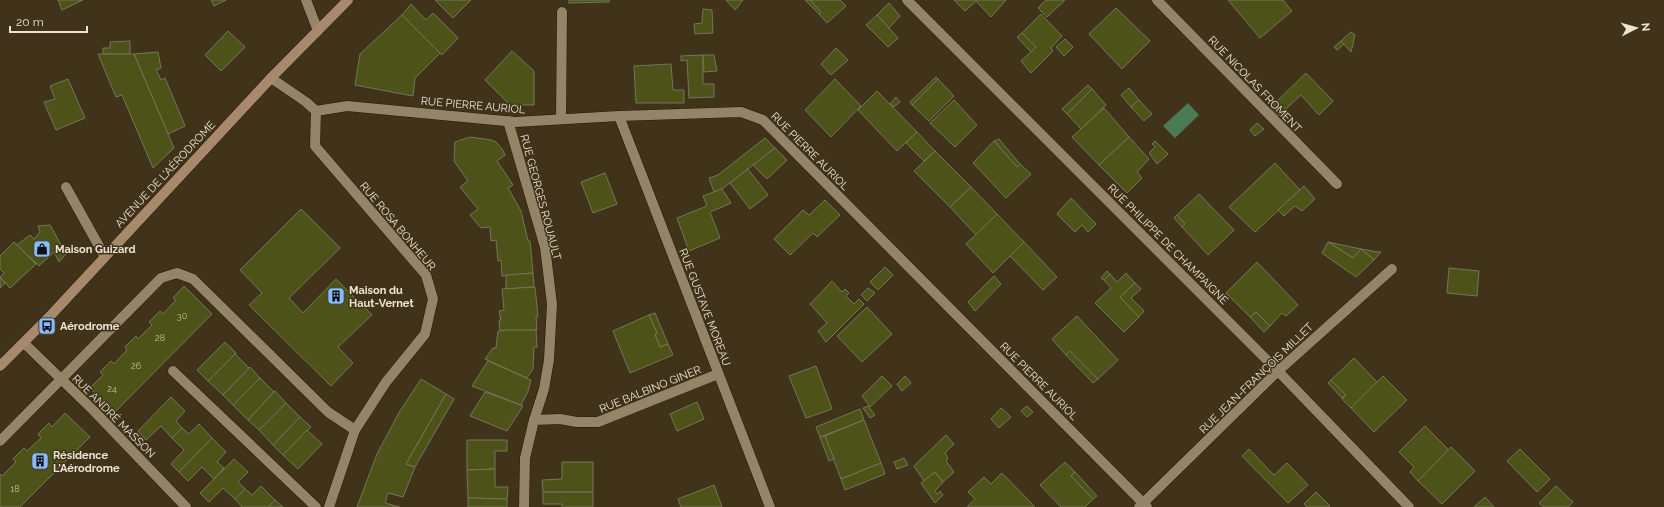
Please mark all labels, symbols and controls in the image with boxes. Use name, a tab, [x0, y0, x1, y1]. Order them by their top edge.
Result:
scale bar	[10, 8, 87, 34]
north arrow	[1616, 8, 1656, 48]
text: 20 m	[16, 15, 44, 29]
text: N	[1639, 22, 1652, 32]
street label: RUE NICOLAS FROMENT	[1205, 34, 1304, 135]
street label: RUE PIERRE AURIOL	[420, 94, 526, 117]
street label: RUE PIERRE AURIOL	[768, 110, 852, 193]
street label: AVENUE DE L'AÉRODROME	[112, 118, 218, 230]
street label: RUE GEORGES ROUAULT	[517, 133, 564, 262]
street label: RUE ROSA BONHEUR	[357, 180, 438, 273]
street label: RUE PHILIPPE DE CHAMPAIGNE	[1105, 182, 1231, 307]
shop icon: Maison Guizard	[32, 239, 52, 259]
place label: Maison Guizard	[55, 243, 136, 256]
street label: RUE GUSTAVE MOREAU	[676, 247, 733, 368]
place label: Maison du Haut-Vernet	[349, 284, 414, 310]
building icon: Maison du Haut-Vernet	[326, 286, 346, 306]
house number: 30	[177, 311, 188, 321]
bus stop icon: Aérodrome	[37, 316, 57, 336]
place label: Aérodrome	[60, 320, 120, 333]
street label: RUE JEAN-FRANÇOIS MILLET	[1197, 320, 1316, 436]
house number: 28	[155, 333, 165, 343]
street label: RUE PIERRE AURIOL	[997, 340, 1081, 423]
house number: 26	[131, 361, 142, 371]
street label: RUE BALBINO GINER	[597, 363, 703, 416]
street label: RUE ANDRÉ MASSON	[69, 371, 159, 461]
house number: 24	[107, 384, 117, 394]
place label: Résidence L'Aérodrome	[53, 449, 120, 475]
building icon: Résidence L'Aérodrome	[30, 451, 50, 471]
house number: 18	[10, 484, 20, 494]

